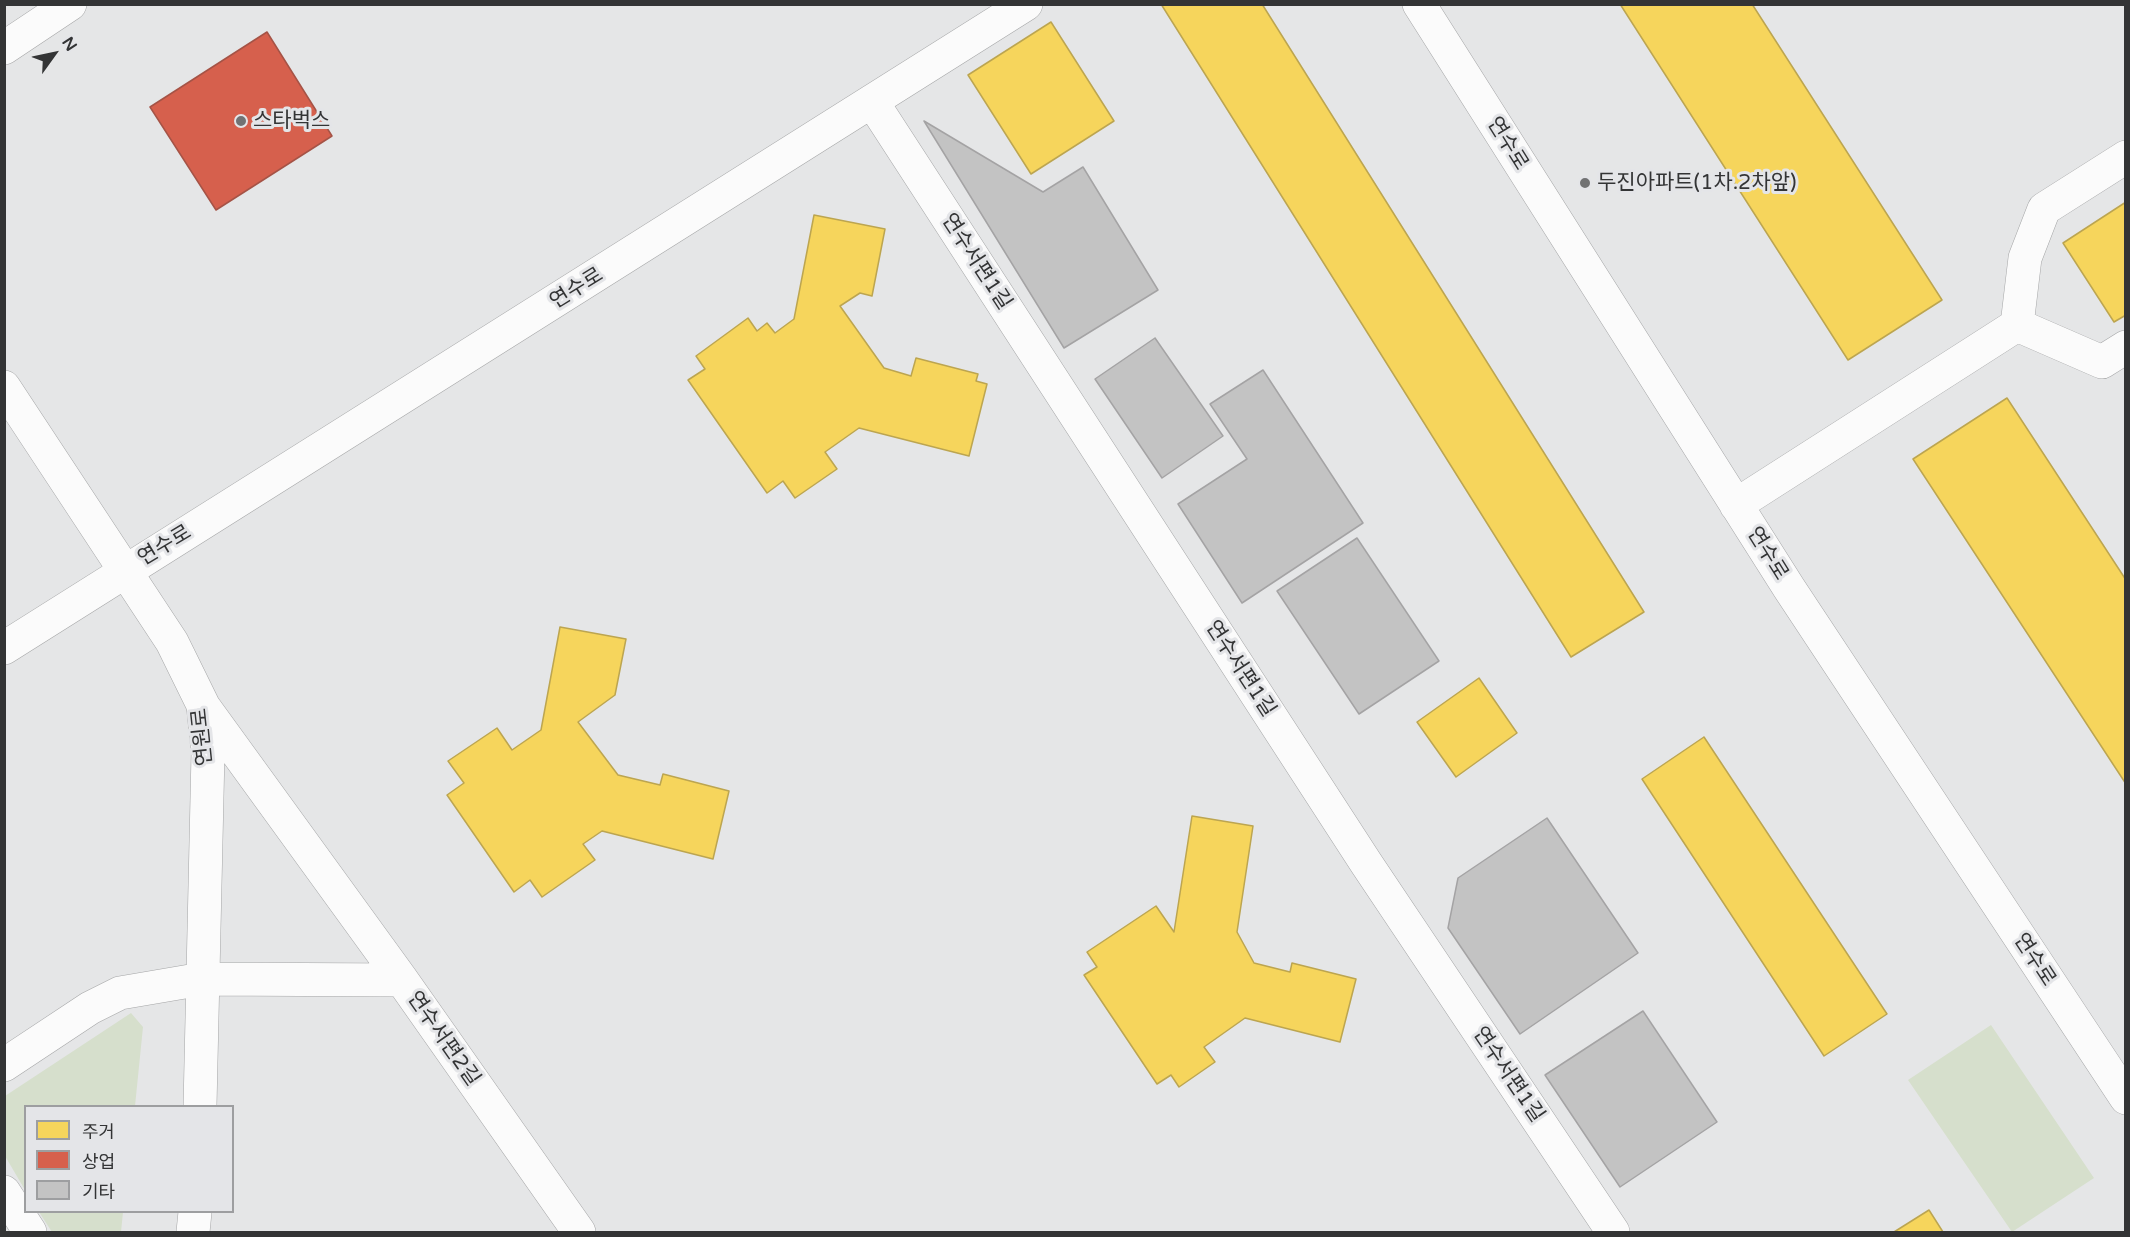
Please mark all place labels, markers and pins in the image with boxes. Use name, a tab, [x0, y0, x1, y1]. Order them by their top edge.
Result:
place label: 스타벅스	[253, 108, 330, 134]
marker: 스타벅스	[234, 114, 248, 128]
place label: 두진아파트(1차.2차앞)	[1597, 170, 1796, 196]
marker: 두진아파트(1차.2차앞)	[1578, 176, 1592, 190]

